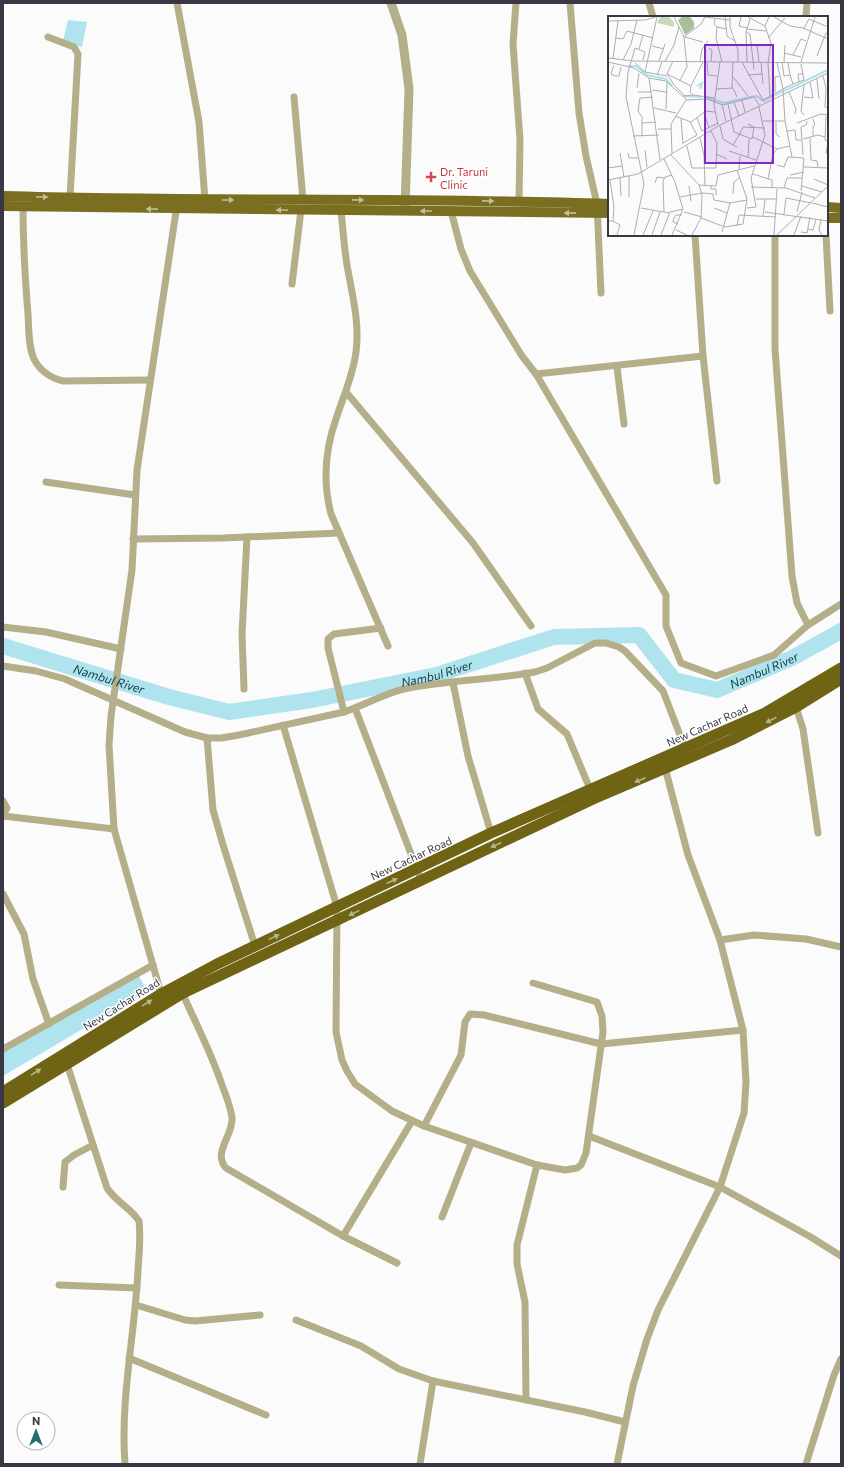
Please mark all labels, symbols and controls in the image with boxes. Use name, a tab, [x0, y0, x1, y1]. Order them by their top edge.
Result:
inset map	[608, 16, 828, 236]
place label: Dr. Taruni Clinic	[440, 165, 488, 191]
marker: Dr. Taruni Clinic	[425, 171, 437, 183]
one-way arrow	[36, 194, 49, 200]
one-way arrow	[222, 197, 235, 203]
one-way arrow	[352, 197, 365, 203]
one-way arrow	[482, 198, 495, 204]
one-way arrow	[145, 206, 158, 212]
one-way arrow	[275, 207, 288, 213]
one-way arrow	[419, 208, 432, 214]
one-way arrow	[564, 209, 576, 216]
water label: Nambul River	[727, 648, 802, 691]
water label: Nambul River	[400, 656, 475, 689]
water label: Nambul River	[72, 661, 147, 696]
street label: New Cachar Road	[664, 701, 750, 749]
one-way arrow	[765, 717, 777, 723]
one-way arrow	[634, 777, 646, 783]
street label: New Cachar Road	[368, 834, 454, 882]
one-way arrow	[491, 842, 502, 848]
one-way arrow	[386, 878, 397, 884]
one-way arrow	[348, 910, 360, 916]
one-way arrow	[269, 934, 280, 940]
street label: New Cachar Road	[80, 975, 162, 1033]
one-way arrow	[141, 1000, 153, 1007]
one-way arrow	[31, 1068, 41, 1076]
north arrow	[16, 1411, 56, 1451]
text: N	[32, 1414, 40, 1427]

